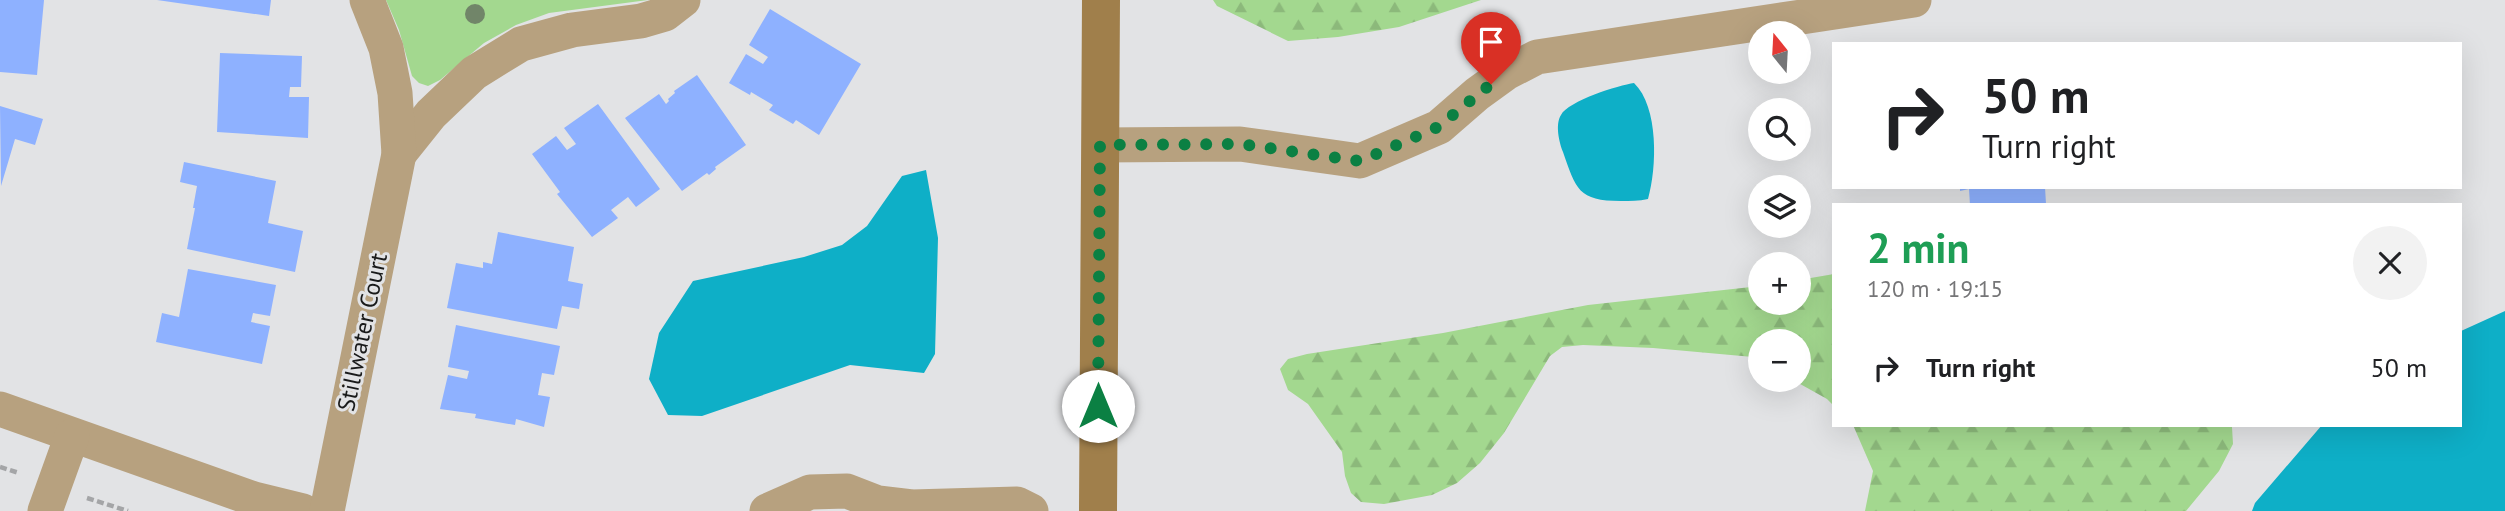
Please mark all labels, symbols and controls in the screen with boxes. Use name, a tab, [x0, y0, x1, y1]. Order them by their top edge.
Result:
pin	[1461, 12.0, 1521, 84]
north arrow	[1748, 21, 1811, 84]
map controls	[1748, 21, 1811, 392]
icon: arrive	[1472, 23, 1510, 61]
text: 50 m	[1982, 63, 2089, 127]
icon: right	[1867, 70, 1958, 161]
button: search	[1748, 98, 1811, 161]
text: Turn right	[1982, 125, 2116, 167]
button: layers	[1748, 175, 1811, 238]
text: 2 min	[1867, 220, 1969, 275]
button: close	[2353, 226, 2427, 300]
street label: Stillwater Court	[330, 250, 394, 414]
button: +	[1748, 252, 1811, 315]
text: 120 m · 19:15	[1867, 274, 2003, 303]
button: −	[1748, 329, 1811, 392]
icon: right	[1867, 349, 1905, 387]
text: Turn right	[1926, 351, 2035, 384]
text: 50 m	[2371, 351, 2427, 384]
position arrow	[1061, 369, 1135, 443]

